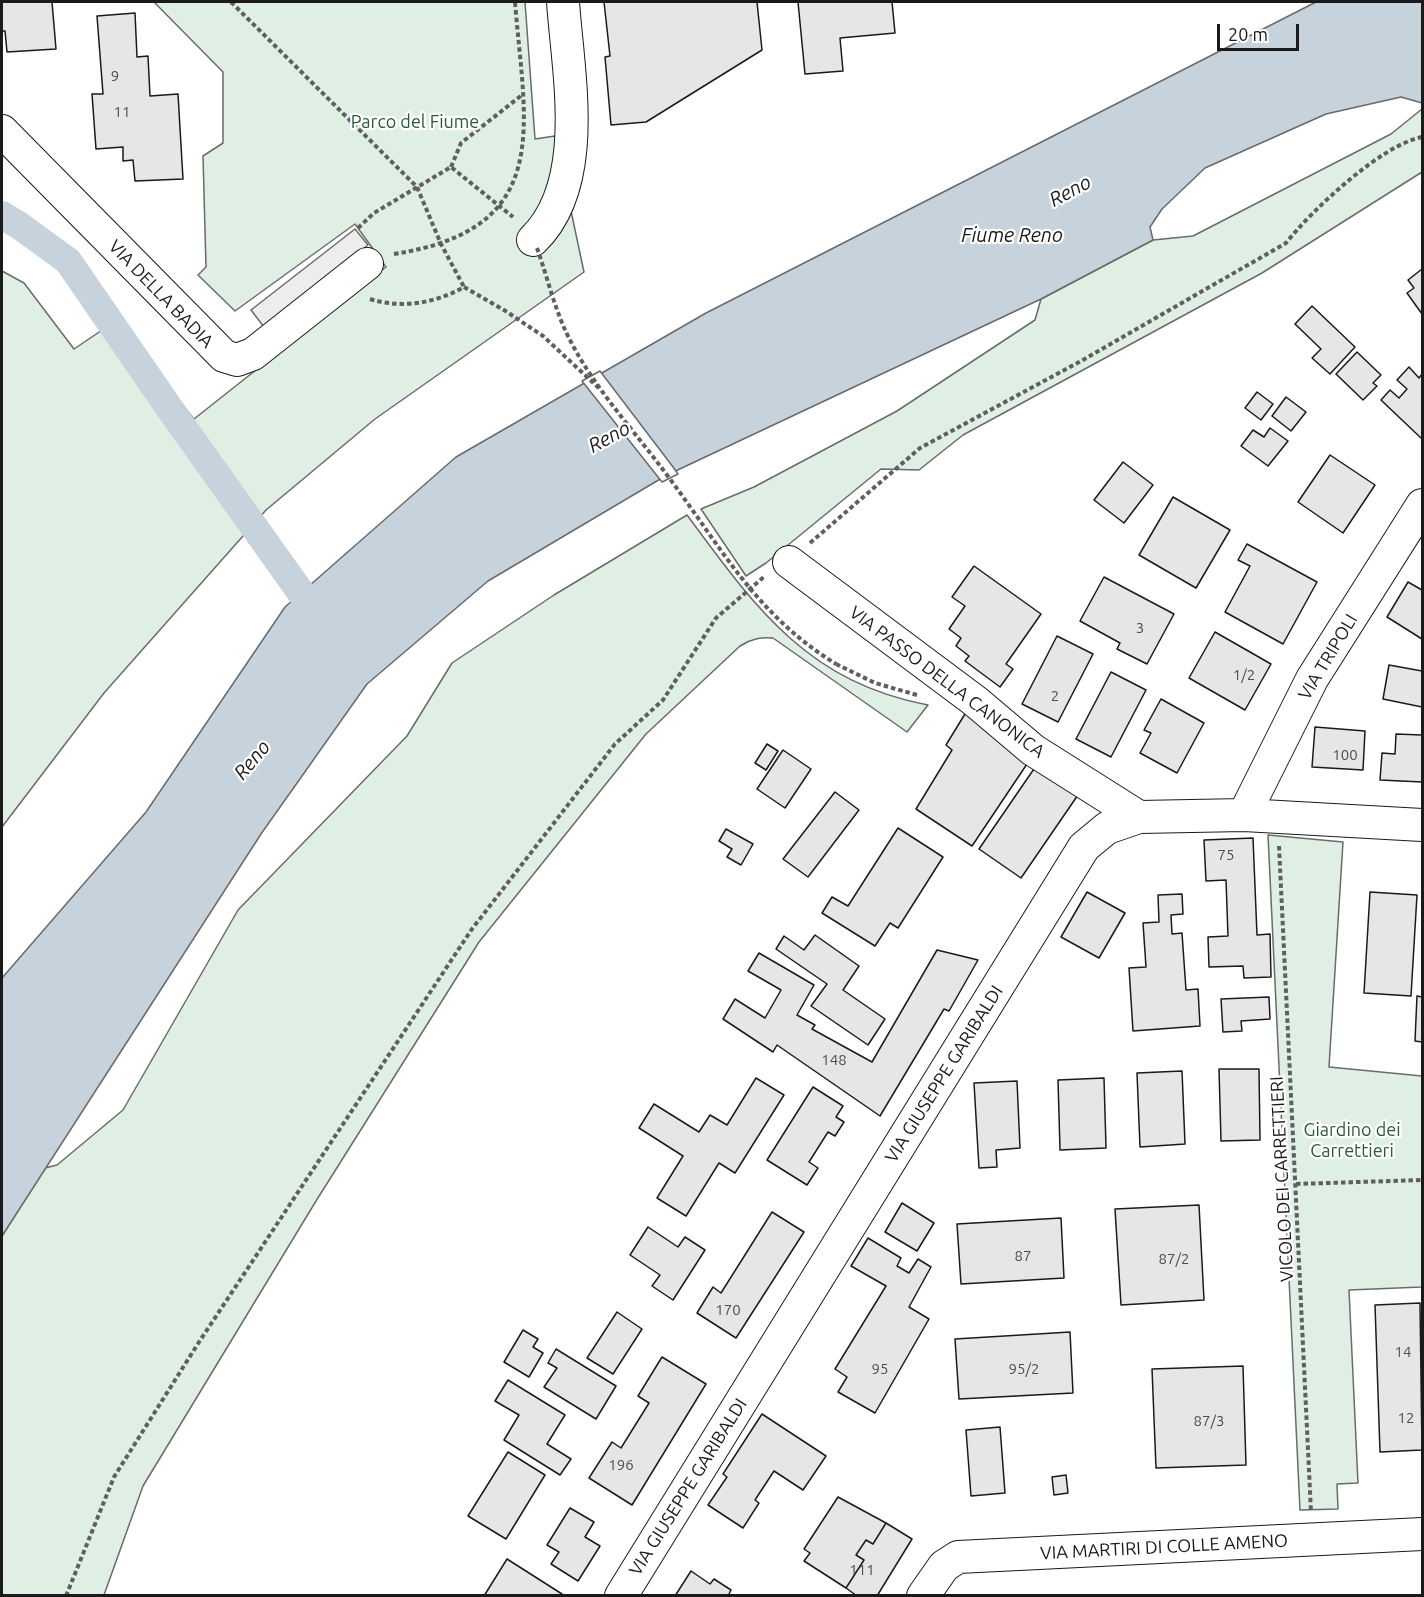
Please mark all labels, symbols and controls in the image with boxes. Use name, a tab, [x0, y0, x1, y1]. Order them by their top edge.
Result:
scale bar	[1220, 12, 1302, 50]
text: 20 m	[1228, 24, 1268, 44]
house number: 9	[111, 67, 119, 85]
house number: 11	[114, 103, 130, 121]
park label: Parco del Fiume	[351, 111, 479, 133]
water label: Reno	[1045, 170, 1095, 212]
water label: Fiume Reno	[961, 223, 1063, 247]
street label: VIA DELLA BADIA	[104, 236, 218, 352]
water label: Reno	[584, 416, 634, 458]
street label: VIA PASSO DELLA CANONICA	[845, 602, 1049, 762]
street label: VIA TRIPOLI	[1294, 610, 1362, 704]
house number: 3	[1136, 619, 1144, 637]
house number: 1/2	[1233, 666, 1255, 684]
house number: 2	[1051, 687, 1059, 705]
water label: Reno	[229, 735, 275, 785]
house number: 100	[1332, 746, 1358, 764]
house number: 75	[1218, 846, 1234, 864]
street label: VIA GIUSEPPE GARIBALDI	[881, 981, 1007, 1167]
house number: 148	[821, 1051, 847, 1069]
street label: VICOLO DEI CARRETTIERI	[1266, 1076, 1298, 1282]
park label: Giardino dei Carrettieri	[1303, 1119, 1401, 1162]
house number: 87	[1015, 1247, 1031, 1265]
house number: 87/2	[1159, 1250, 1189, 1268]
house number: 170	[715, 1301, 741, 1319]
house number: 14	[1395, 1343, 1411, 1361]
house number: 95	[872, 1360, 888, 1378]
house number: 95/2	[1009, 1360, 1039, 1378]
street label: VIA GIUSEPPE GARIBALDI	[625, 1394, 751, 1580]
house number: 12	[1398, 1409, 1414, 1427]
house number: 87/3	[1194, 1412, 1224, 1430]
house number: 196	[608, 1456, 634, 1474]
street label: VIA MARTIRI DI COLLE AMENO	[1040, 1530, 1288, 1564]
house number: 111	[849, 1561, 875, 1579]

